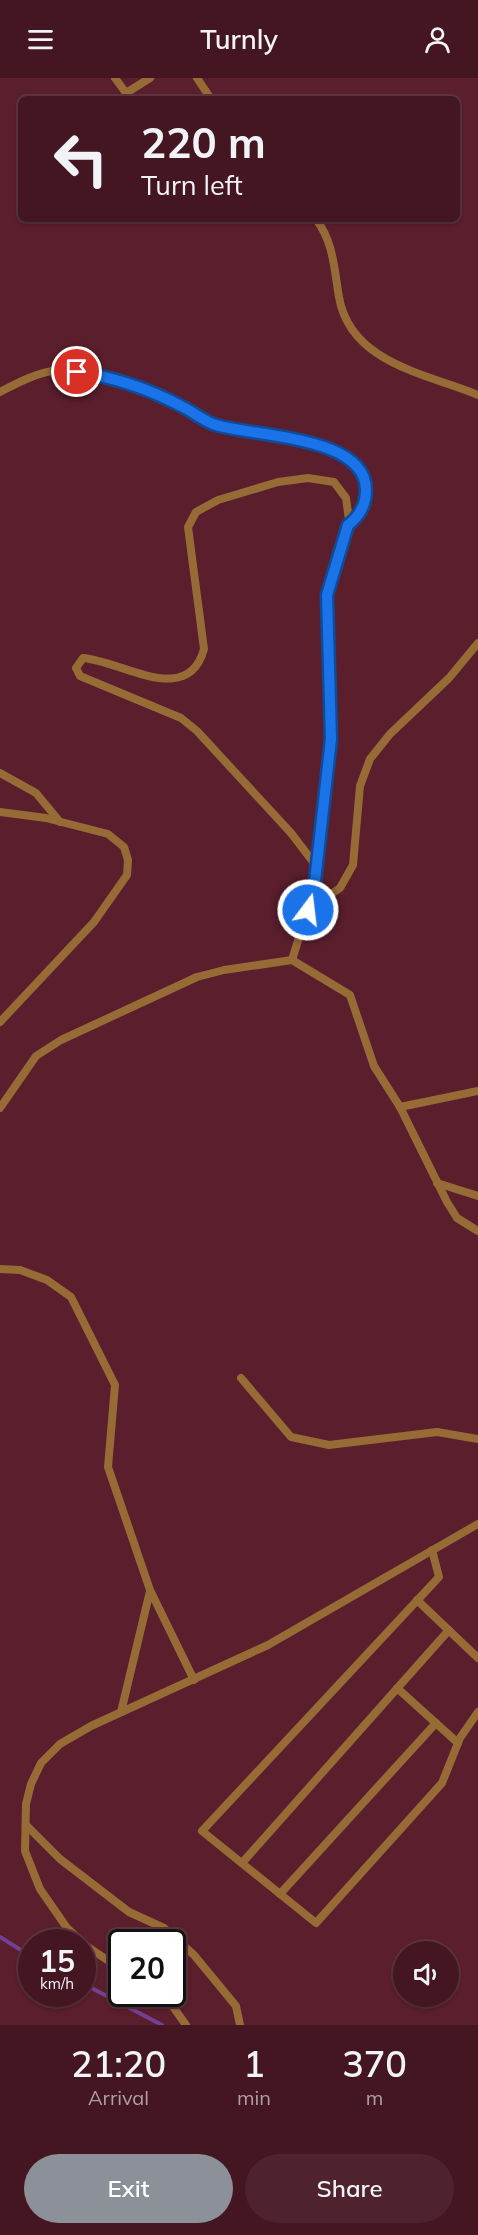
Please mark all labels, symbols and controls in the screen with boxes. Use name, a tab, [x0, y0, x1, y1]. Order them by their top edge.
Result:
text: Turnly	[200, 22, 278, 56]
icon: menu	[24, 23, 57, 56]
icon: person	[421, 23, 454, 56]
text: 220 m	[141, 116, 266, 169]
icon: left	[42, 120, 120, 198]
text: Turn left	[141, 168, 243, 202]
pin	[51, 346, 102, 397]
icon: arrive	[60, 355, 93, 388]
position arrow	[276, 878, 340, 942]
speed limit sign: 20	[108, 1929, 186, 2007]
map controls	[393, 1941, 459, 2007]
button: sound	[393, 1941, 459, 2007]
text: 15	[39, 1942, 75, 1980]
text: km/h	[40, 1974, 74, 1993]
text: 21:20	[71, 2041, 166, 2086]
text: 1	[243, 2041, 265, 2086]
text: 370	[342, 2041, 407, 2086]
text: Arrival	[88, 2085, 149, 2110]
text: min	[237, 2085, 271, 2110]
text: m	[366, 2085, 383, 2110]
button: Exit	[24, 2154, 233, 2223]
button: Share	[245, 2154, 454, 2223]

